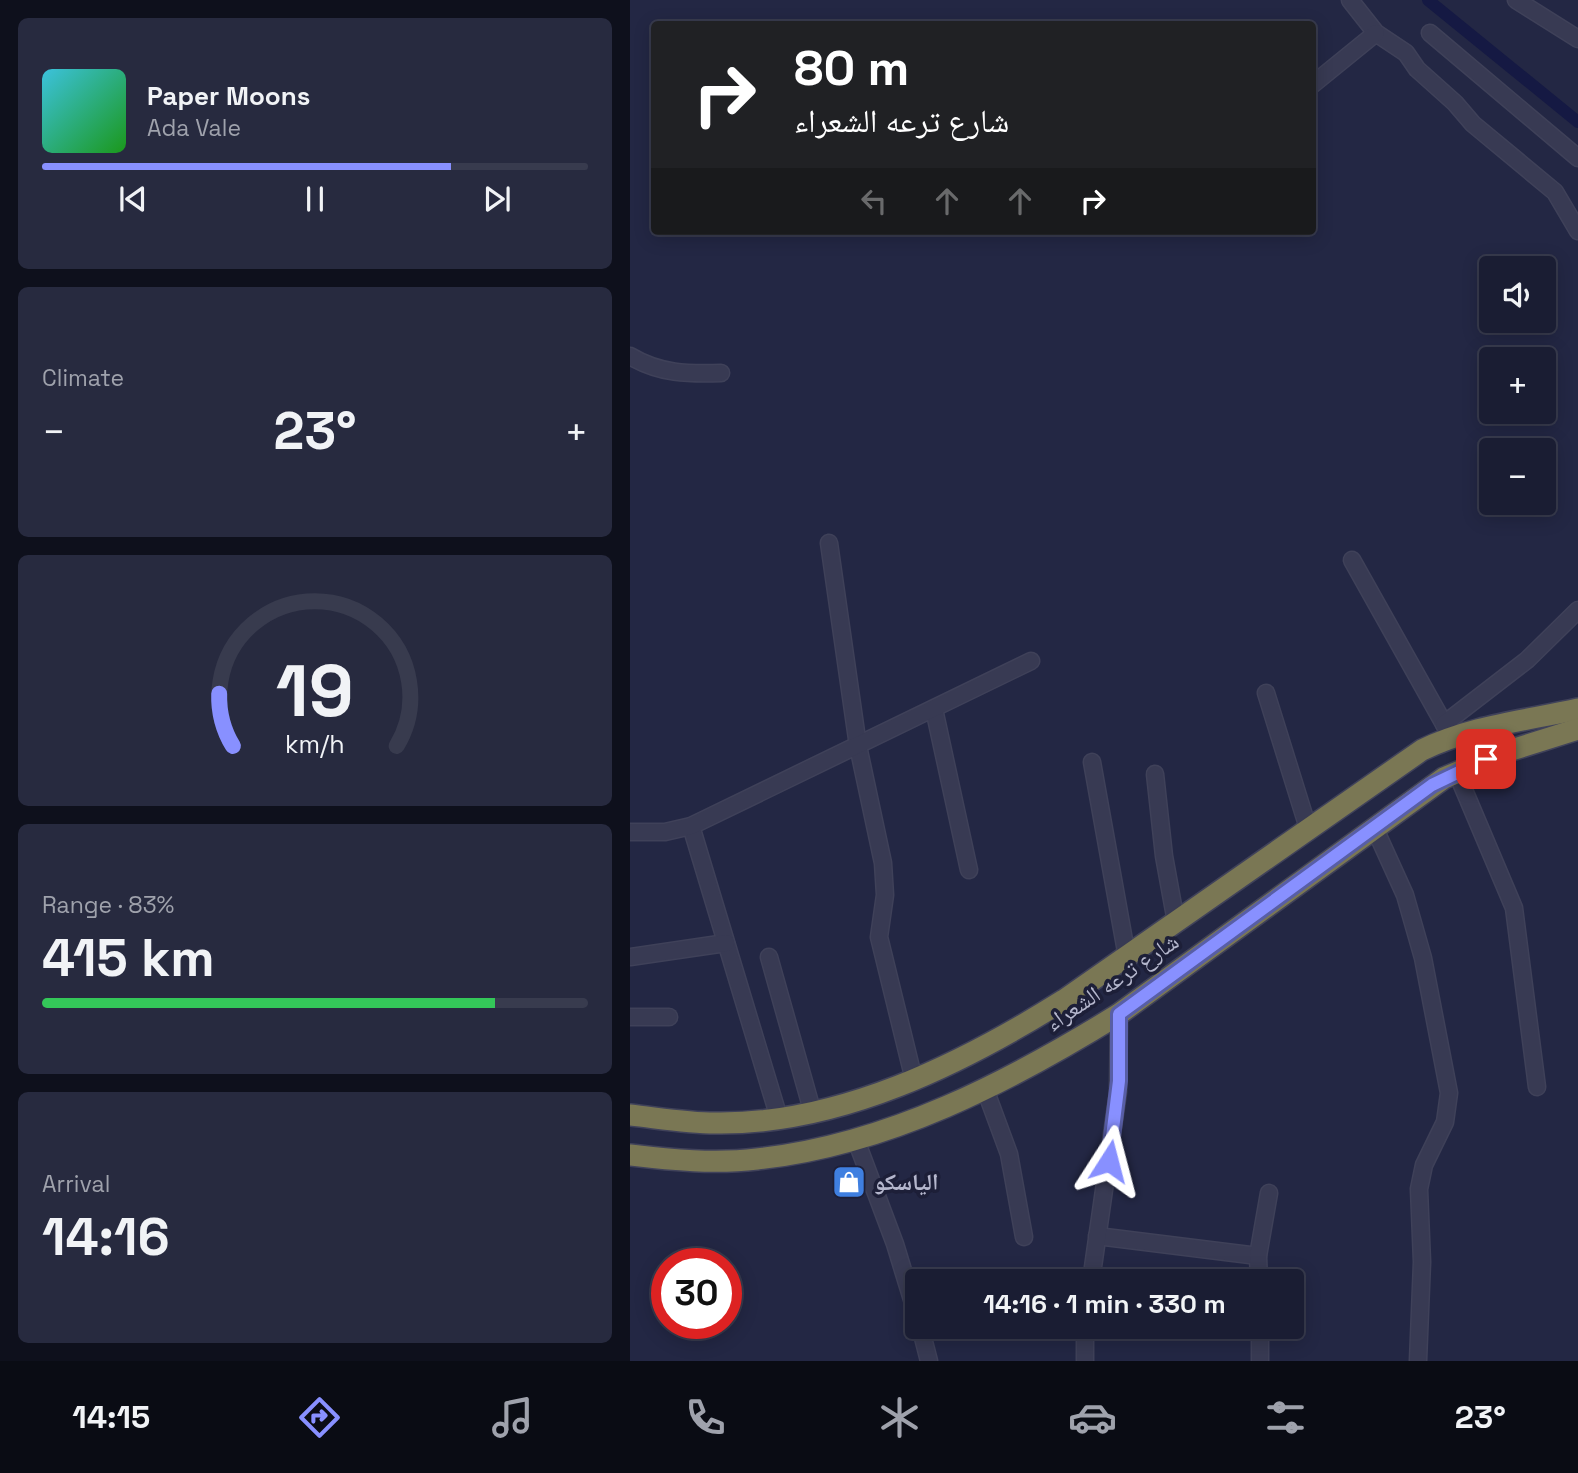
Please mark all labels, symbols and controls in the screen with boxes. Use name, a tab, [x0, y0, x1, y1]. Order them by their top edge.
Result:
text: 80 m	[794, 37, 909, 99]
icon: right	[679, 49, 770, 140]
text: Paper Moons	[147, 79, 310, 113]
text: شارع ترعه الشعراء	[794, 101, 1009, 141]
text: Ada Vale	[147, 113, 241, 143]
icon: previous	[114, 180, 152, 218]
icon: pause	[296, 180, 334, 218]
icon: next	[478, 180, 516, 218]
icon: left	[855, 182, 893, 220]
icon: ahead	[928, 182, 966, 220]
icon: ahead	[1001, 182, 1039, 220]
icon: right	[1074, 182, 1112, 220]
map controls	[1479, 256, 1556, 515]
button: sound	[1479, 256, 1556, 333]
button: +	[1479, 347, 1556, 424]
text: Climate	[42, 363, 124, 393]
text: 23°	[274, 398, 357, 464]
text: −	[42, 408, 66, 456]
text: +	[564, 408, 588, 456]
button: −	[1479, 438, 1556, 515]
text: 19	[276, 645, 354, 738]
text: km/h	[285, 728, 345, 760]
pin	[1456, 729, 1516, 789]
icon: arrive	[1467, 740, 1505, 778]
text: Range · 83%	[42, 890, 174, 920]
text: 415 km	[42, 925, 215, 991]
street label: شارع ترعه الشعراء	[1039, 926, 1185, 1038]
position arrow	[1072, 1124, 1146, 1198]
shop icon: الياسكو	[830, 1163, 868, 1201]
place label: الياسكو	[874, 1167, 939, 1197]
text: Arrival	[42, 1169, 110, 1199]
text: 14:16	[42, 1204, 170, 1270]
speed limit sign: 30	[651, 1248, 742, 1339]
text: 14:16 · 1 min · 330 m	[983, 1287, 1226, 1321]
icon: directions	[295, 1393, 344, 1442]
icon: music	[488, 1393, 537, 1442]
icon: phone	[681, 1393, 730, 1442]
icon: climate	[875, 1393, 924, 1442]
icon: car	[1068, 1393, 1117, 1442]
icon: filters	[1261, 1393, 1310, 1442]
text: 14:15	[72, 1397, 150, 1437]
text: 23°	[1455, 1397, 1506, 1437]

